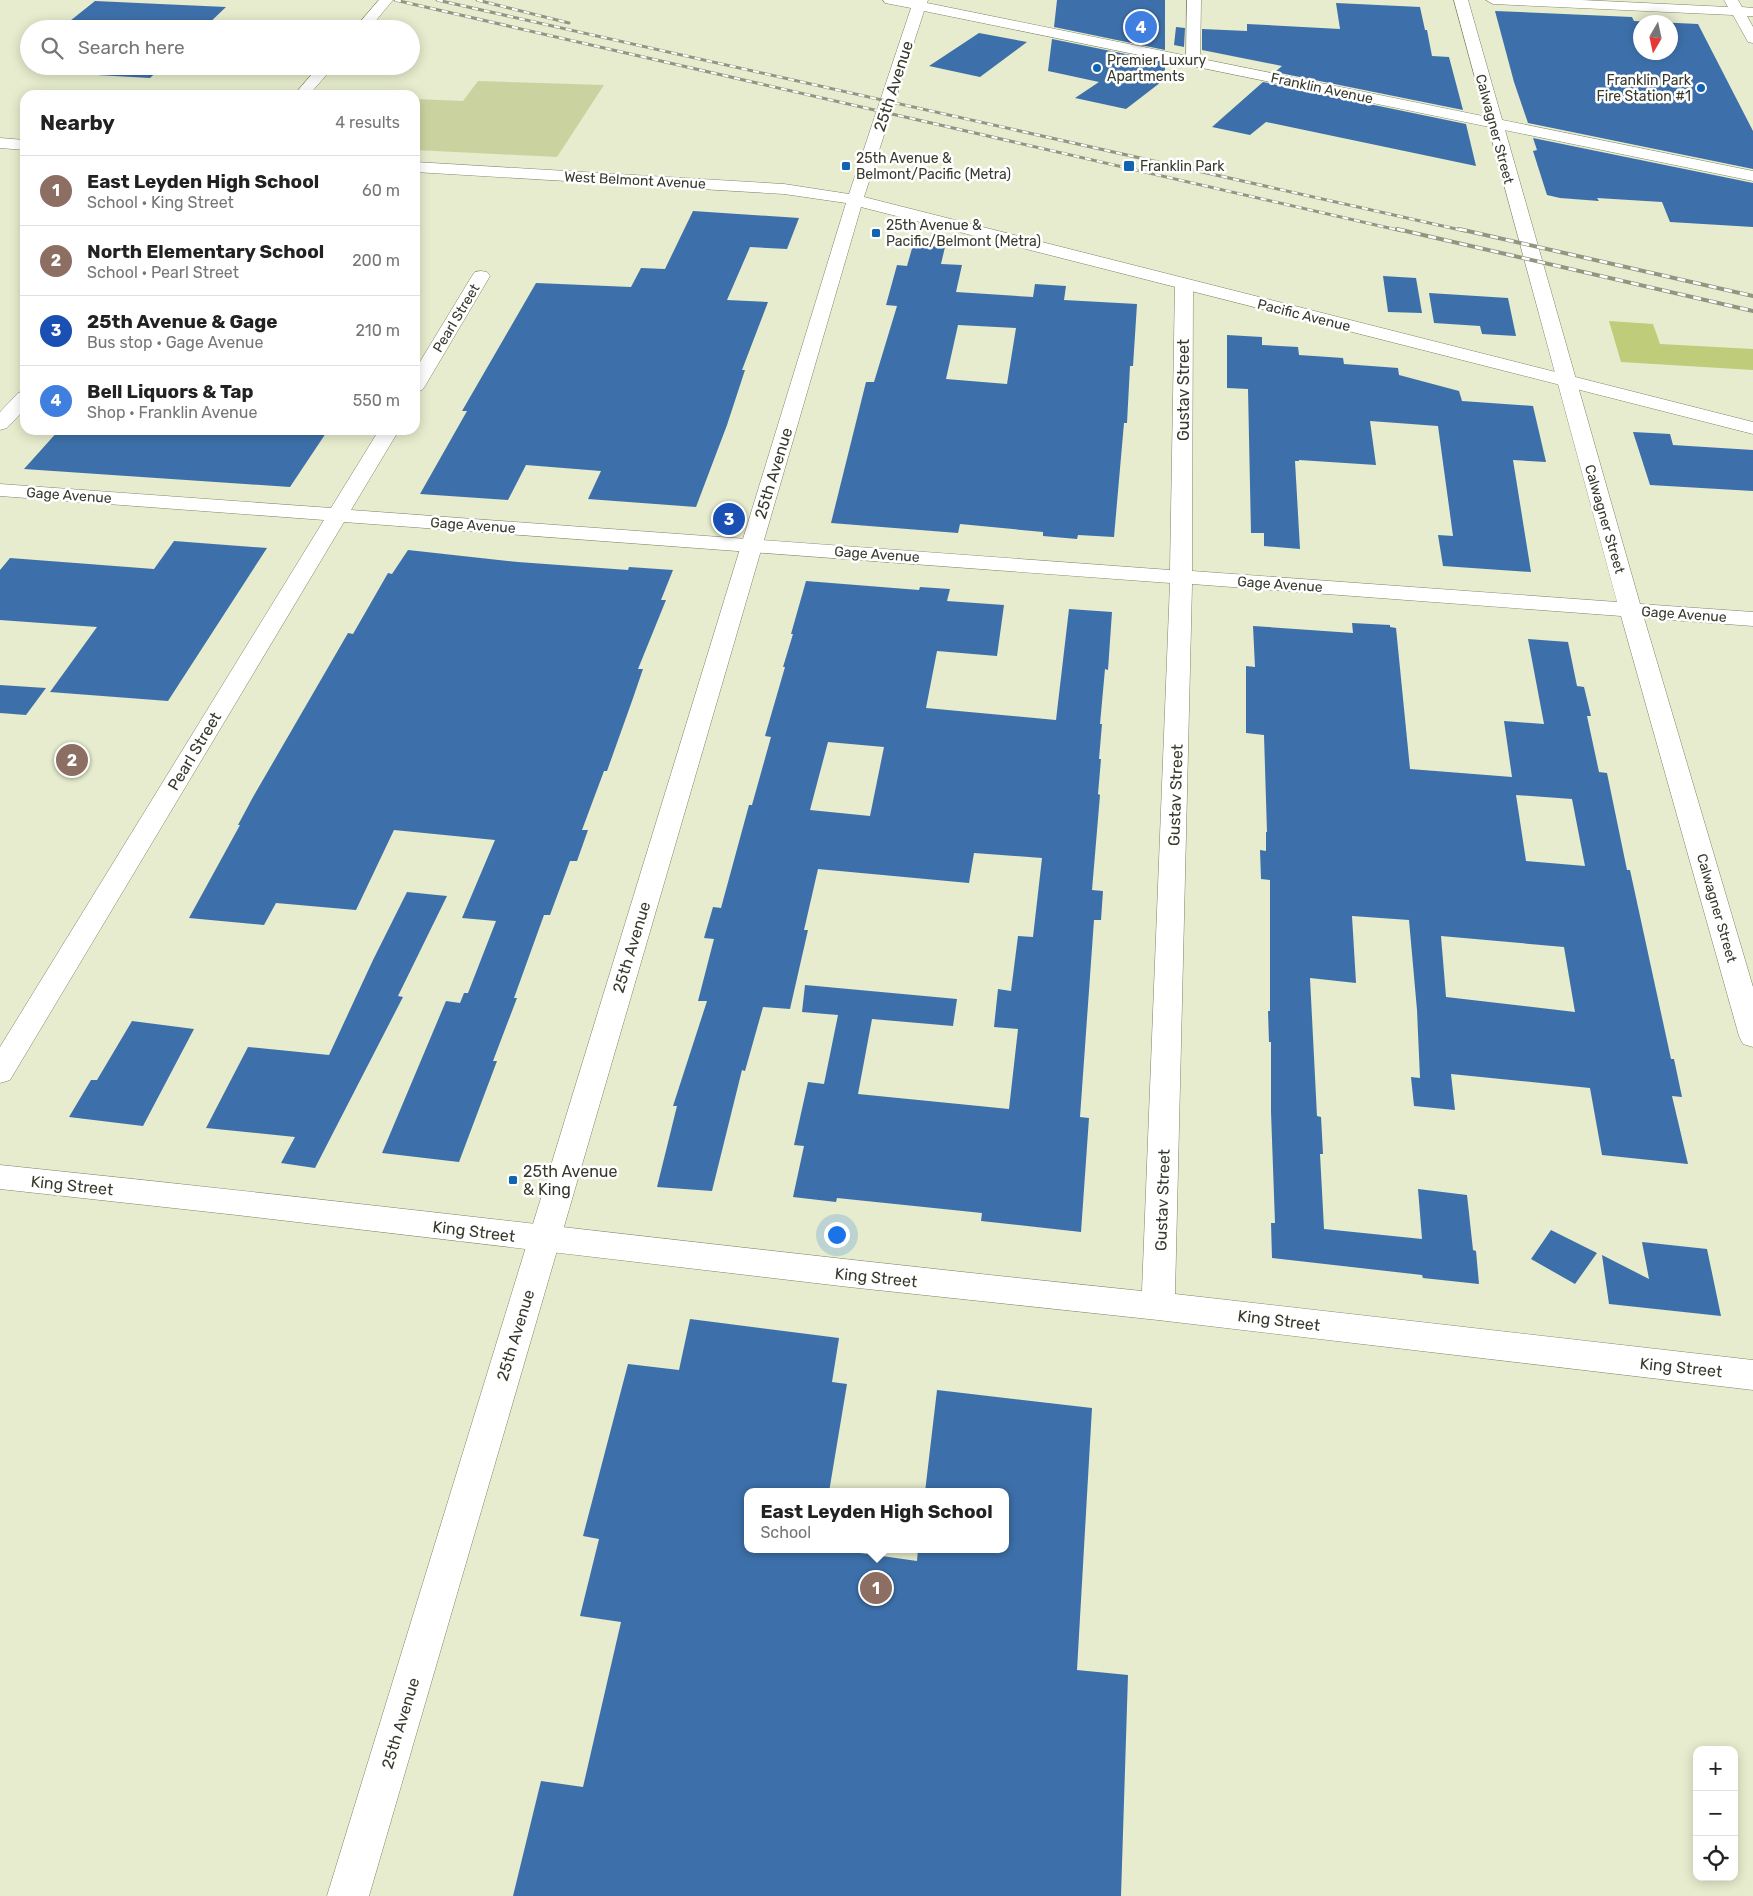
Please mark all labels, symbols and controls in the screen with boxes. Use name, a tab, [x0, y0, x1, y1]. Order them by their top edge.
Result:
pin: 4	[1125, 8, 1157, 46]
north arrow	[1633, 15, 1678, 60]
search box	[20, 20, 420, 75]
icon: search	[38, 34, 66, 62]
text: Search here	[78, 36, 185, 59]
street label: 25th Avenue	[870, 38, 917, 134]
place label: Premier Luxury Apartments	[1107, 52, 1206, 85]
marker: Premier Luxury Apartments	[1091, 62, 1103, 74]
street label: Franklin Avenue	[1269, 69, 1375, 108]
street label: Calwagner Street	[1472, 72, 1517, 186]
place label: Franklin Park Fire Station #1	[1597, 72, 1692, 105]
marker: Franklin Park Fire Station #1	[1695, 82, 1707, 94]
text: Nearby	[40, 110, 115, 135]
text: 4 results	[335, 113, 400, 132]
place label: 25th Avenue & Belmont/Pacific (Metra)	[856, 150, 1011, 183]
place label: Franklin Park	[1140, 158, 1225, 175]
marker: Franklin Park	[1122, 159, 1136, 173]
marker: 25th Avenue & Belmont/Pacific (Metra)	[840, 160, 852, 172]
street label: West Belmont Avenue	[564, 168, 706, 193]
text: East Leyden High School	[87, 170, 319, 193]
text: 1	[52, 181, 60, 200]
text: 60 m	[362, 181, 400, 200]
text: School · King Street	[87, 193, 234, 212]
place label: 25th Avenue & Pacific/Belmont (Metra)	[886, 217, 1041, 250]
marker: 25th Avenue & Pacific/Belmont (Metra)	[870, 227, 882, 239]
text: North Elementary School	[87, 240, 324, 263]
text: 2	[51, 251, 61, 270]
text: 200 m	[352, 251, 400, 270]
text: School · Pearl Street	[87, 263, 239, 282]
street label: Pearl Street	[429, 280, 484, 356]
street label: Pacific Avenue	[1256, 296, 1352, 335]
text: 25th Avenue & Gage	[87, 310, 278, 333]
text: 3	[51, 321, 61, 340]
text: 210 m	[355, 321, 400, 340]
text: Bus stop · Gage Avenue	[87, 333, 263, 352]
street label: Gustav Street	[1174, 339, 1193, 441]
text: Bell Liquors & Tap	[87, 380, 254, 403]
text: 4	[51, 391, 61, 410]
text: 550 m	[353, 391, 400, 410]
text: Shop · Franklin Avenue	[87, 403, 257, 422]
street label: 25th Avenue	[751, 425, 796, 521]
street label: Calwagner Street	[1581, 463, 1628, 576]
street label: Gage Avenue	[26, 484, 112, 507]
pin: 3	[713, 500, 745, 538]
street label: Gage Avenue	[430, 514, 516, 537]
street label: Gage Avenue	[834, 543, 920, 566]
street label: Gage Avenue	[1237, 573, 1323, 596]
street label: Gage Avenue	[1641, 603, 1727, 626]
street label: Pearl Street	[164, 709, 225, 794]
pin: 2	[56, 741, 88, 779]
street label: Gustav Street	[1164, 744, 1187, 846]
street label: Calwagner Street	[1693, 852, 1740, 965]
street label: 25th Avenue	[609, 899, 654, 995]
street label: Gustav Street	[1151, 1149, 1174, 1251]
place label: 25th Avenue & King	[523, 1162, 617, 1199]
street label: King Street	[30, 1172, 114, 1199]
marker: 25th Avenue & King	[507, 1174, 519, 1186]
street label: King Street	[432, 1217, 516, 1246]
your location	[824, 1222, 850, 1248]
street label: King Street	[834, 1264, 918, 1291]
street label: 25th Avenue	[493, 1287, 538, 1383]
street label: King Street	[1237, 1306, 1321, 1335]
street label: King Street	[1639, 1354, 1723, 1381]
popup	[744, 1488, 1009, 1553]
text: East Leyden High School	[760, 1500, 993, 1523]
text: School	[760, 1523, 811, 1542]
pin: 1	[860, 1569, 892, 1607]
street label: 25th Avenue	[378, 1675, 423, 1771]
map controls	[1693, 1746, 1738, 1881]
button: +	[1693, 1746, 1738, 1791]
button: −	[1693, 1791, 1738, 1836]
button: locate	[1693, 1836, 1738, 1881]

